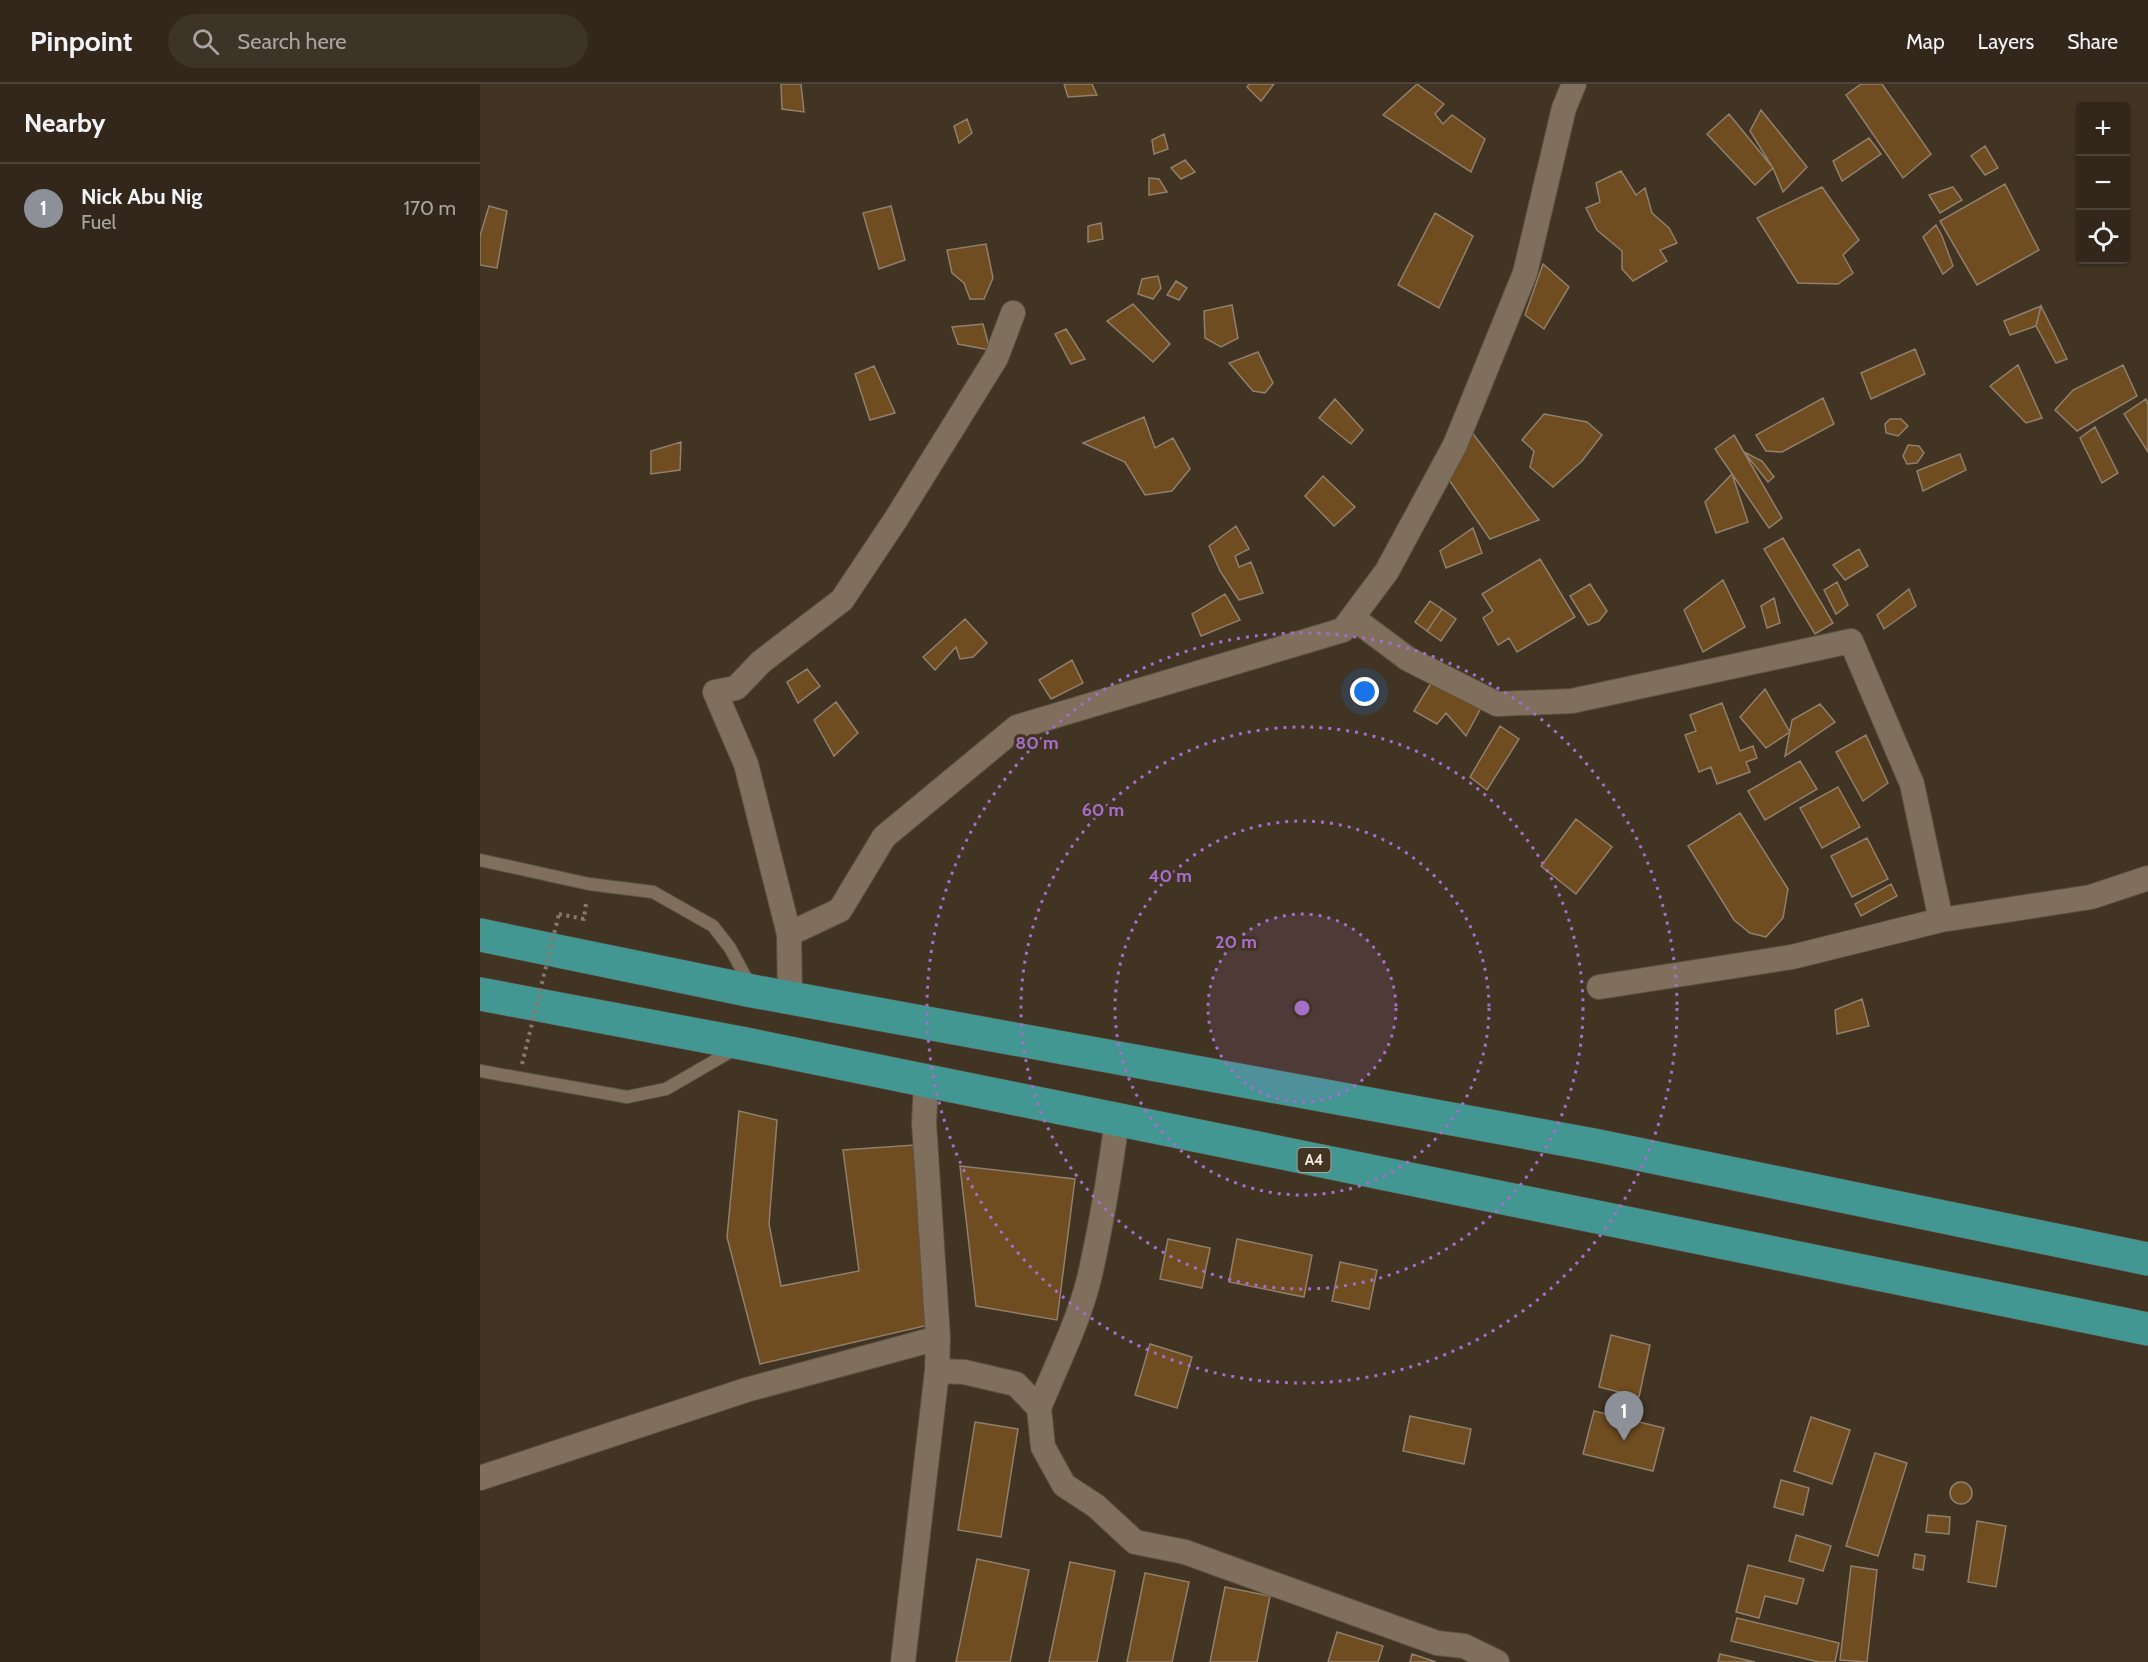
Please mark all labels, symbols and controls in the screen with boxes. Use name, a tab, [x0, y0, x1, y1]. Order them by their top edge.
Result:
search box	[168, 14, 588, 68]
text: Pinpoint	[30, 24, 132, 58]
icon: search	[189, 25, 222, 58]
text: Search here	[237, 28, 347, 55]
text: Map	[1906, 29, 1945, 54]
text: Layers	[1978, 29, 2034, 54]
text: Share	[2067, 29, 2118, 54]
map controls	[2076, 102, 2130, 264]
button: +	[2076, 102, 2130, 156]
text: Nearby	[24, 107, 105, 139]
button: −	[2076, 156, 2130, 210]
text: Nick Abu Nig	[81, 183, 202, 210]
text: 1	[40, 196, 47, 220]
text: 170 m	[404, 196, 456, 220]
text: Fuel	[81, 210, 116, 234]
button: locate	[2076, 210, 2130, 264]
your location	[1350, 677, 1379, 706]
text: 80 m	[1015, 732, 1059, 754]
text: 60 m	[1082, 799, 1124, 821]
text: 40 m	[1148, 865, 1192, 887]
text: 20 m	[1215, 931, 1257, 953]
centre of rings	[1292, 998, 1312, 1018]
road number: A4	[1298, 1148, 1330, 1172]
pin: 1	[1604, 1392, 1644, 1441]

